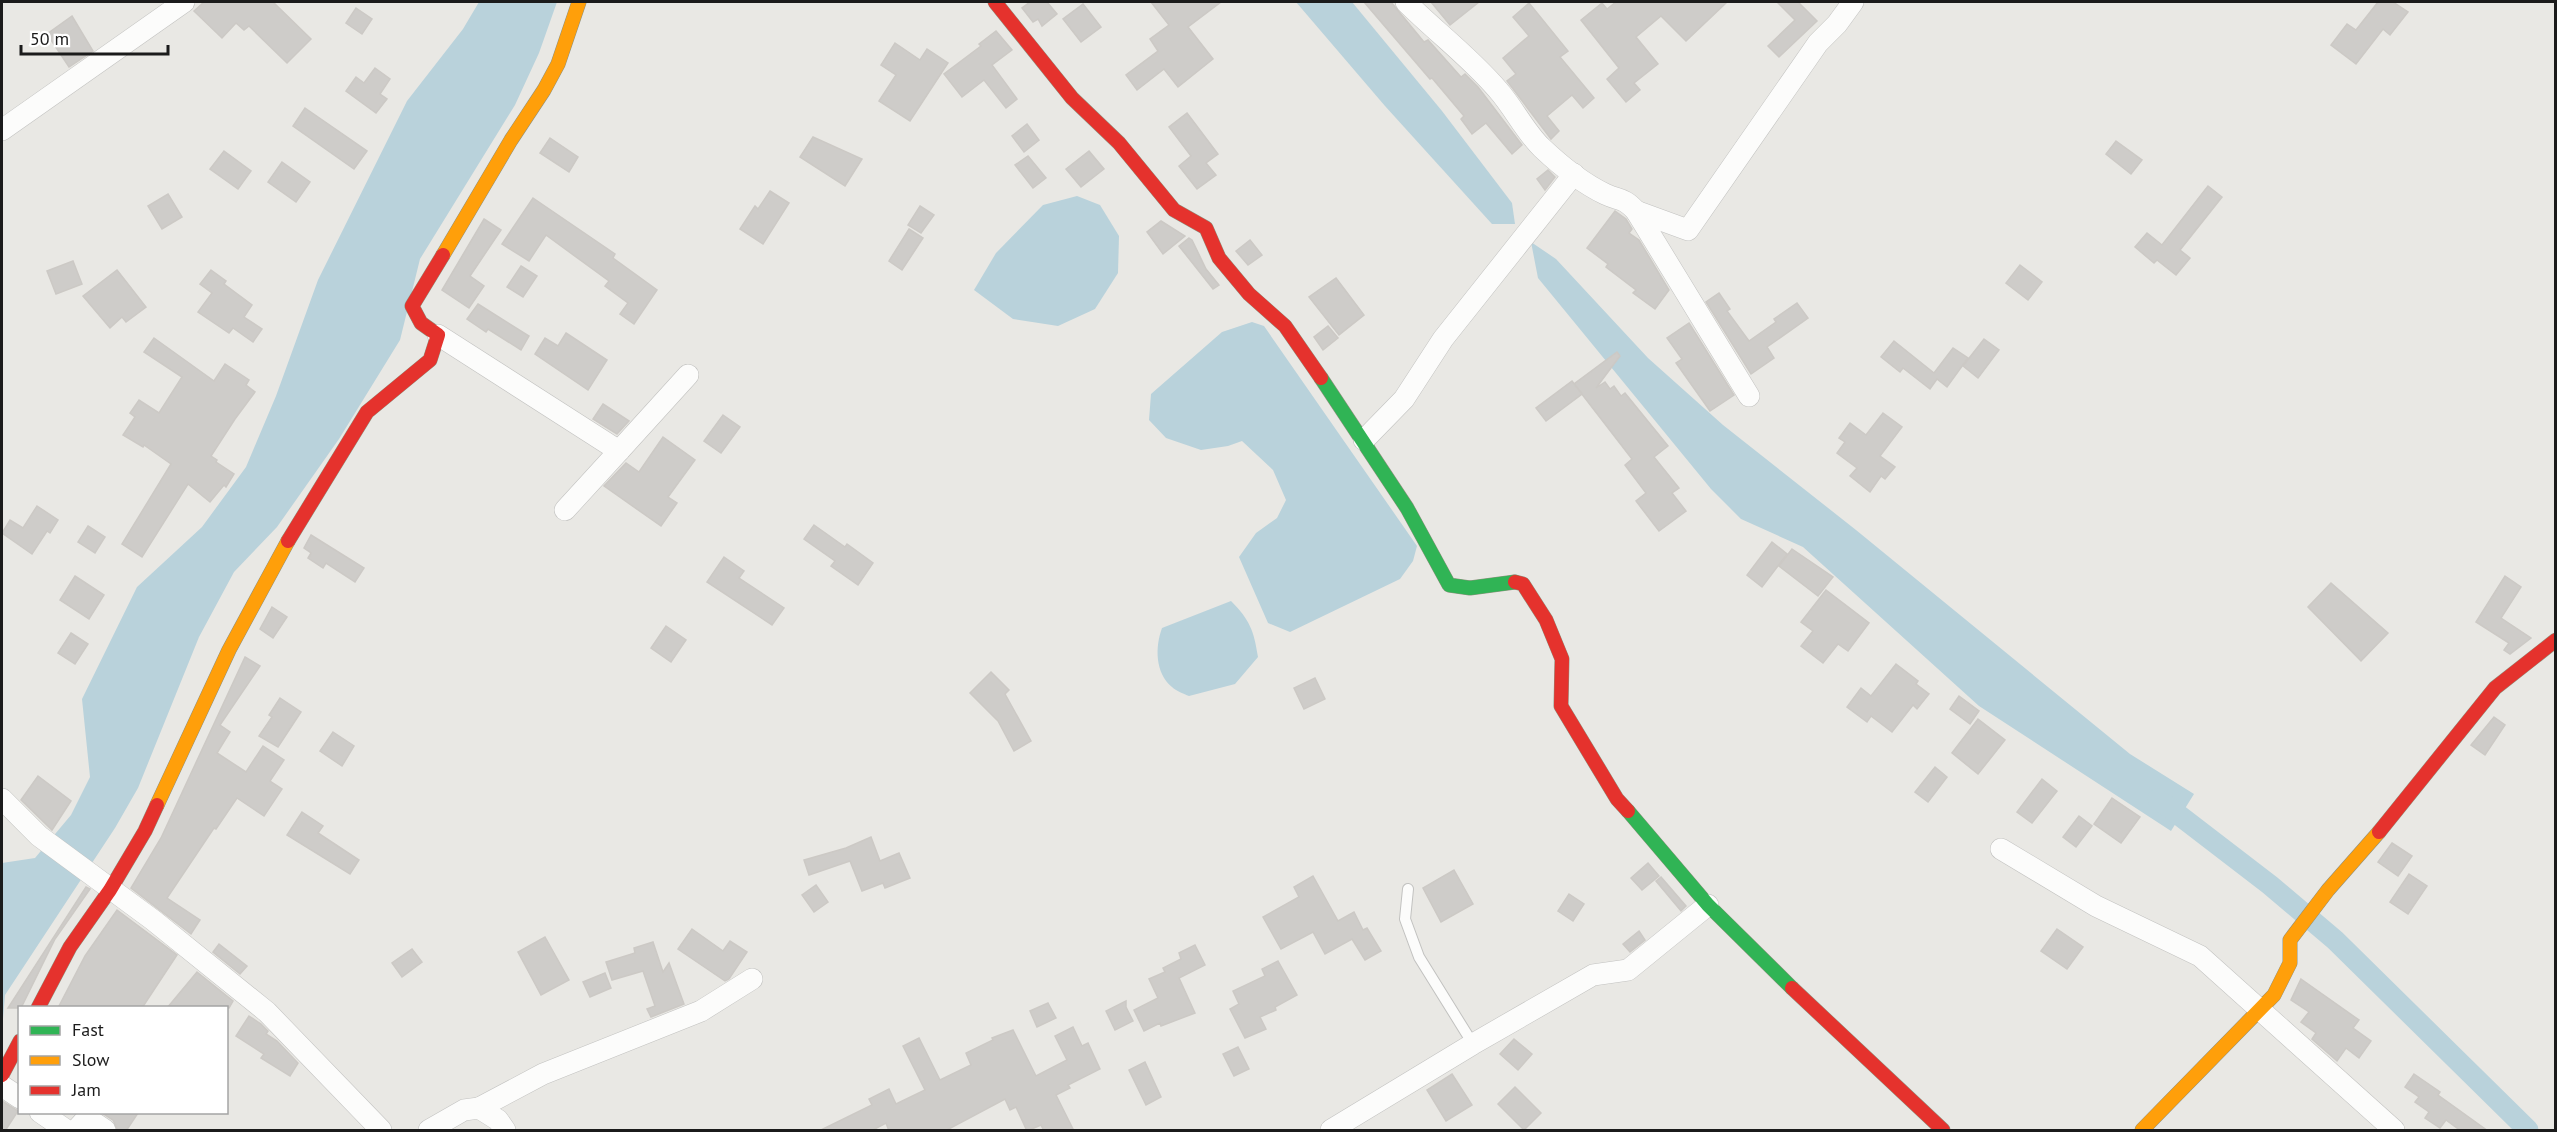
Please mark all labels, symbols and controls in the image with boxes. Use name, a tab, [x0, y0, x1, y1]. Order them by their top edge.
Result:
scale bar	[21, 18, 168, 56]
text: 50 m	[30, 27, 69, 50]
legend	[18, 1006, 228, 1114]
text: Fast	[72, 1018, 104, 1041]
text: Slow	[72, 1048, 110, 1071]
text: Jam	[71, 1078, 101, 1101]

